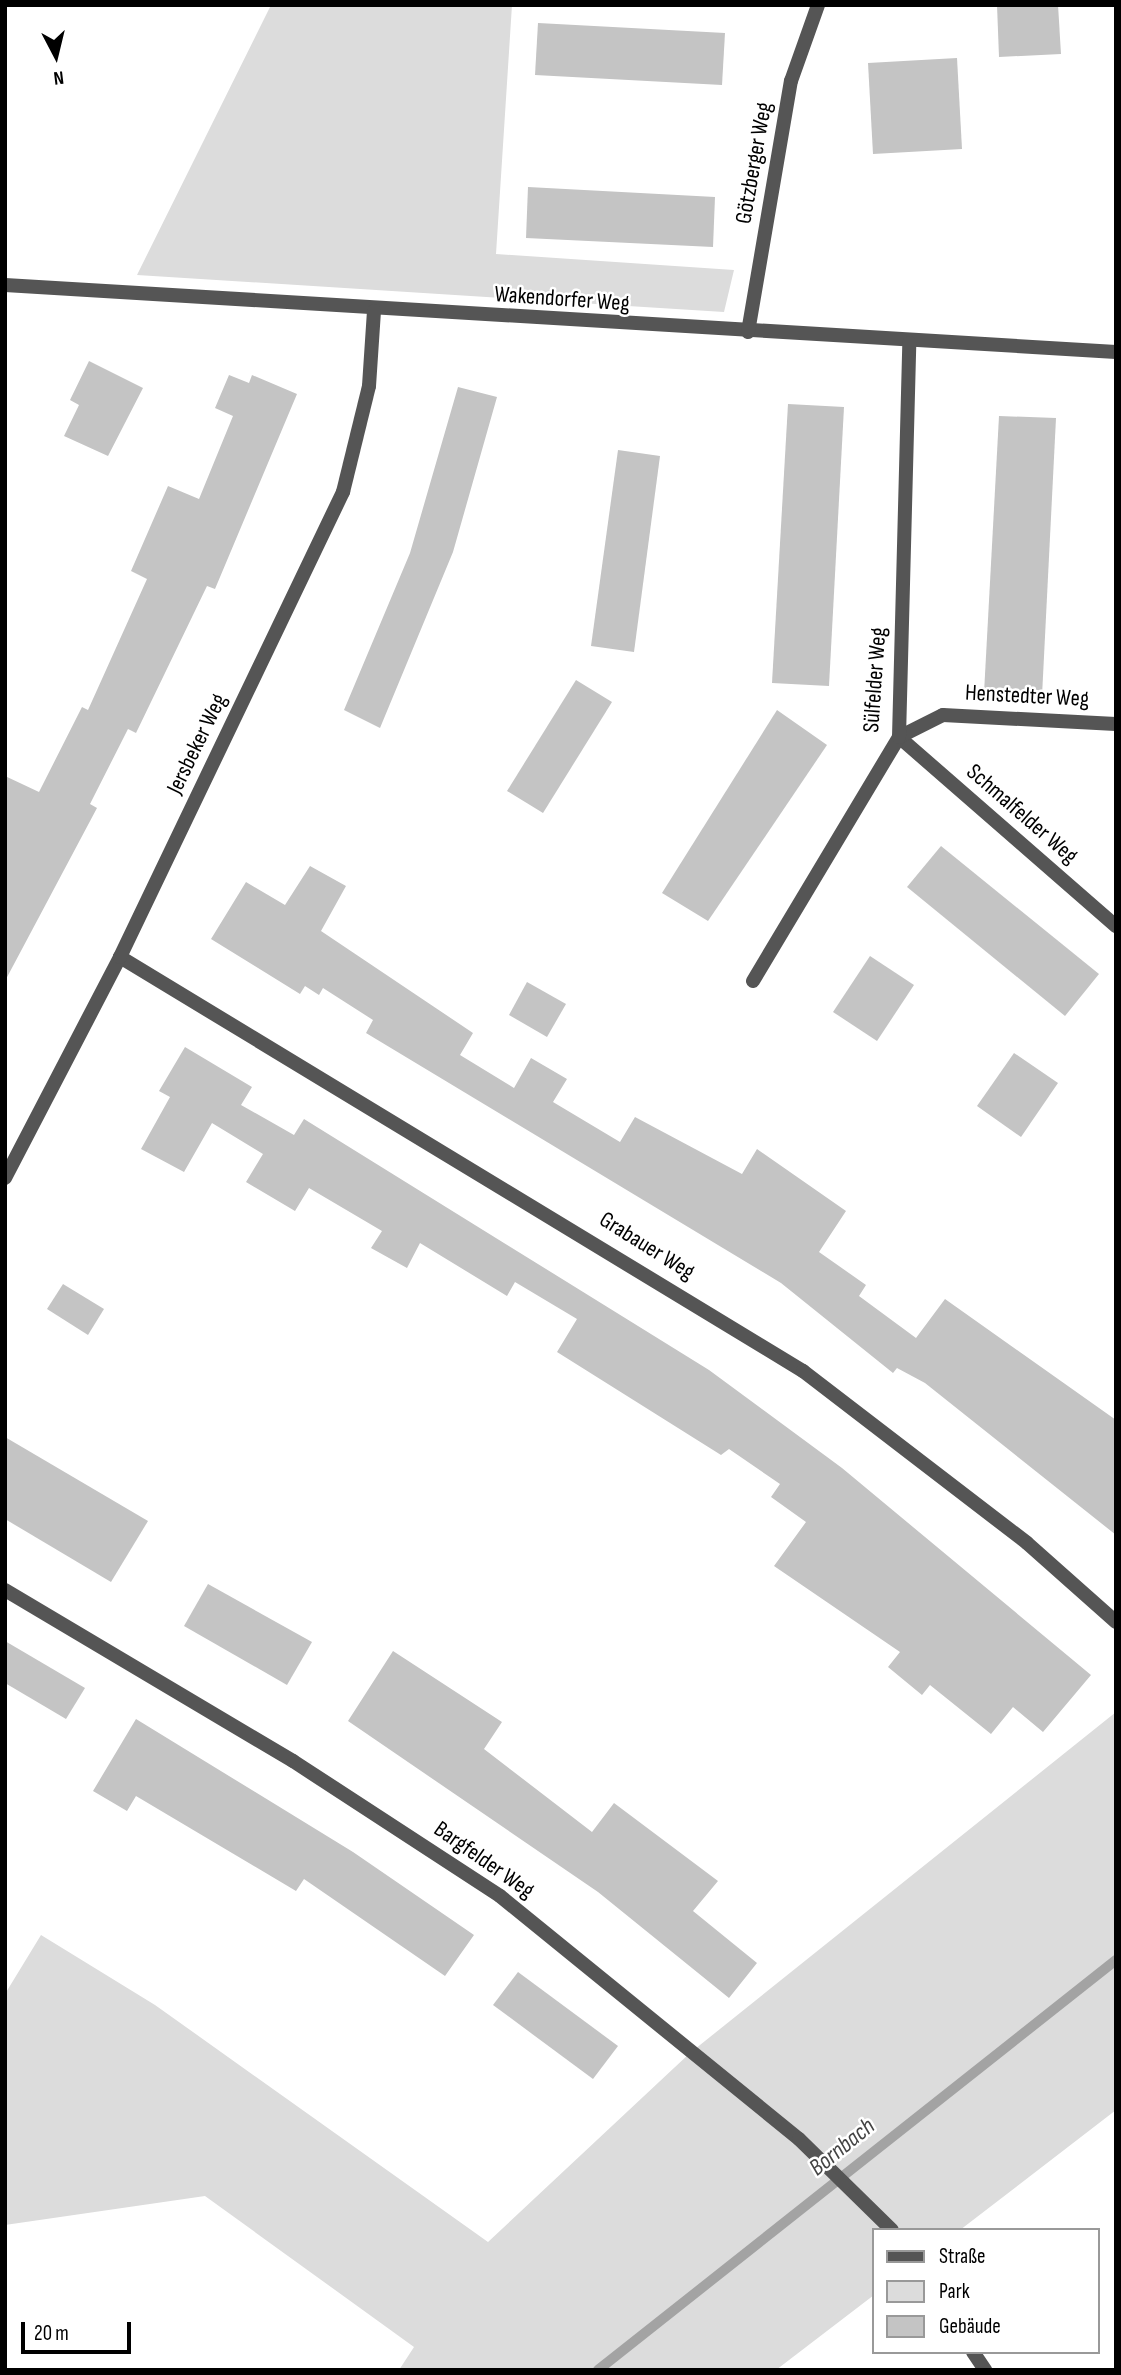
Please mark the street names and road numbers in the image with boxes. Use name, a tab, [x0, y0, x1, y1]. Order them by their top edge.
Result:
street label: Götzberger Weg	[730, 100, 778, 226]
street label: Wakendorfer Weg	[494, 281, 630, 317]
street label: Sülfelder Weg	[858, 626, 892, 734]
street label: Henstedter Weg	[964, 679, 1090, 713]
street label: Jersbeker Weg	[161, 689, 233, 799]
street label: Schmalfelder Weg	[961, 758, 1083, 870]
street label: Grabauer Weg	[594, 1206, 700, 1286]
street label: Bargfelder Weg	[429, 1815, 539, 1905]

